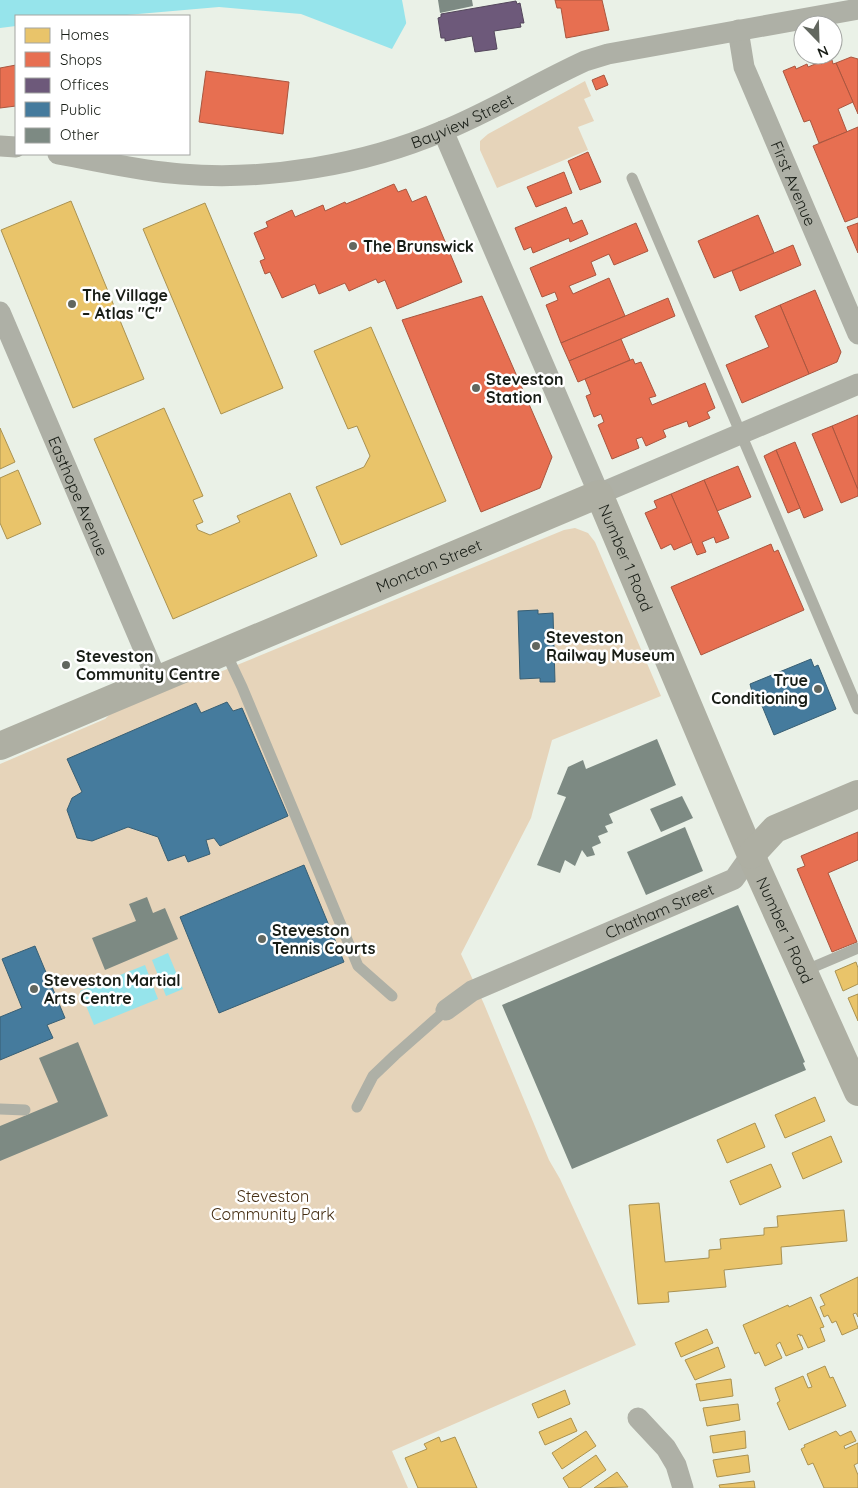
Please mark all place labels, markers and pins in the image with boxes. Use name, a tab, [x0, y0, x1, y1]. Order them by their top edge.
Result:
place label: The Brunswick	[363, 236, 474, 256]
marker: The Brunswick	[347, 240, 359, 252]
place label: The Village – Atlas "C"	[82, 285, 168, 323]
marker: The Village – Atlas "C"	[66, 298, 78, 310]
place label: Steveston Station	[486, 369, 563, 407]
marker: Steveston Station	[470, 382, 482, 394]
place label: Steveston Railway Museum	[546, 627, 675, 665]
marker: Steveston Railway Museum	[530, 640, 542, 652]
place label: Steveston Community Centre	[76, 646, 220, 684]
marker: Steveston Community Centre	[60, 659, 72, 671]
place label: True Conditioning	[711, 670, 808, 708]
marker: True Conditioning	[812, 683, 824, 695]
place label: Steveston Tennis Courts	[272, 920, 376, 958]
marker: Steveston Tennis Courts	[256, 933, 268, 945]
place label: Steveston Martial Arts Centre	[44, 970, 181, 1008]
marker: Steveston Martial Arts Centre	[28, 983, 40, 995]

